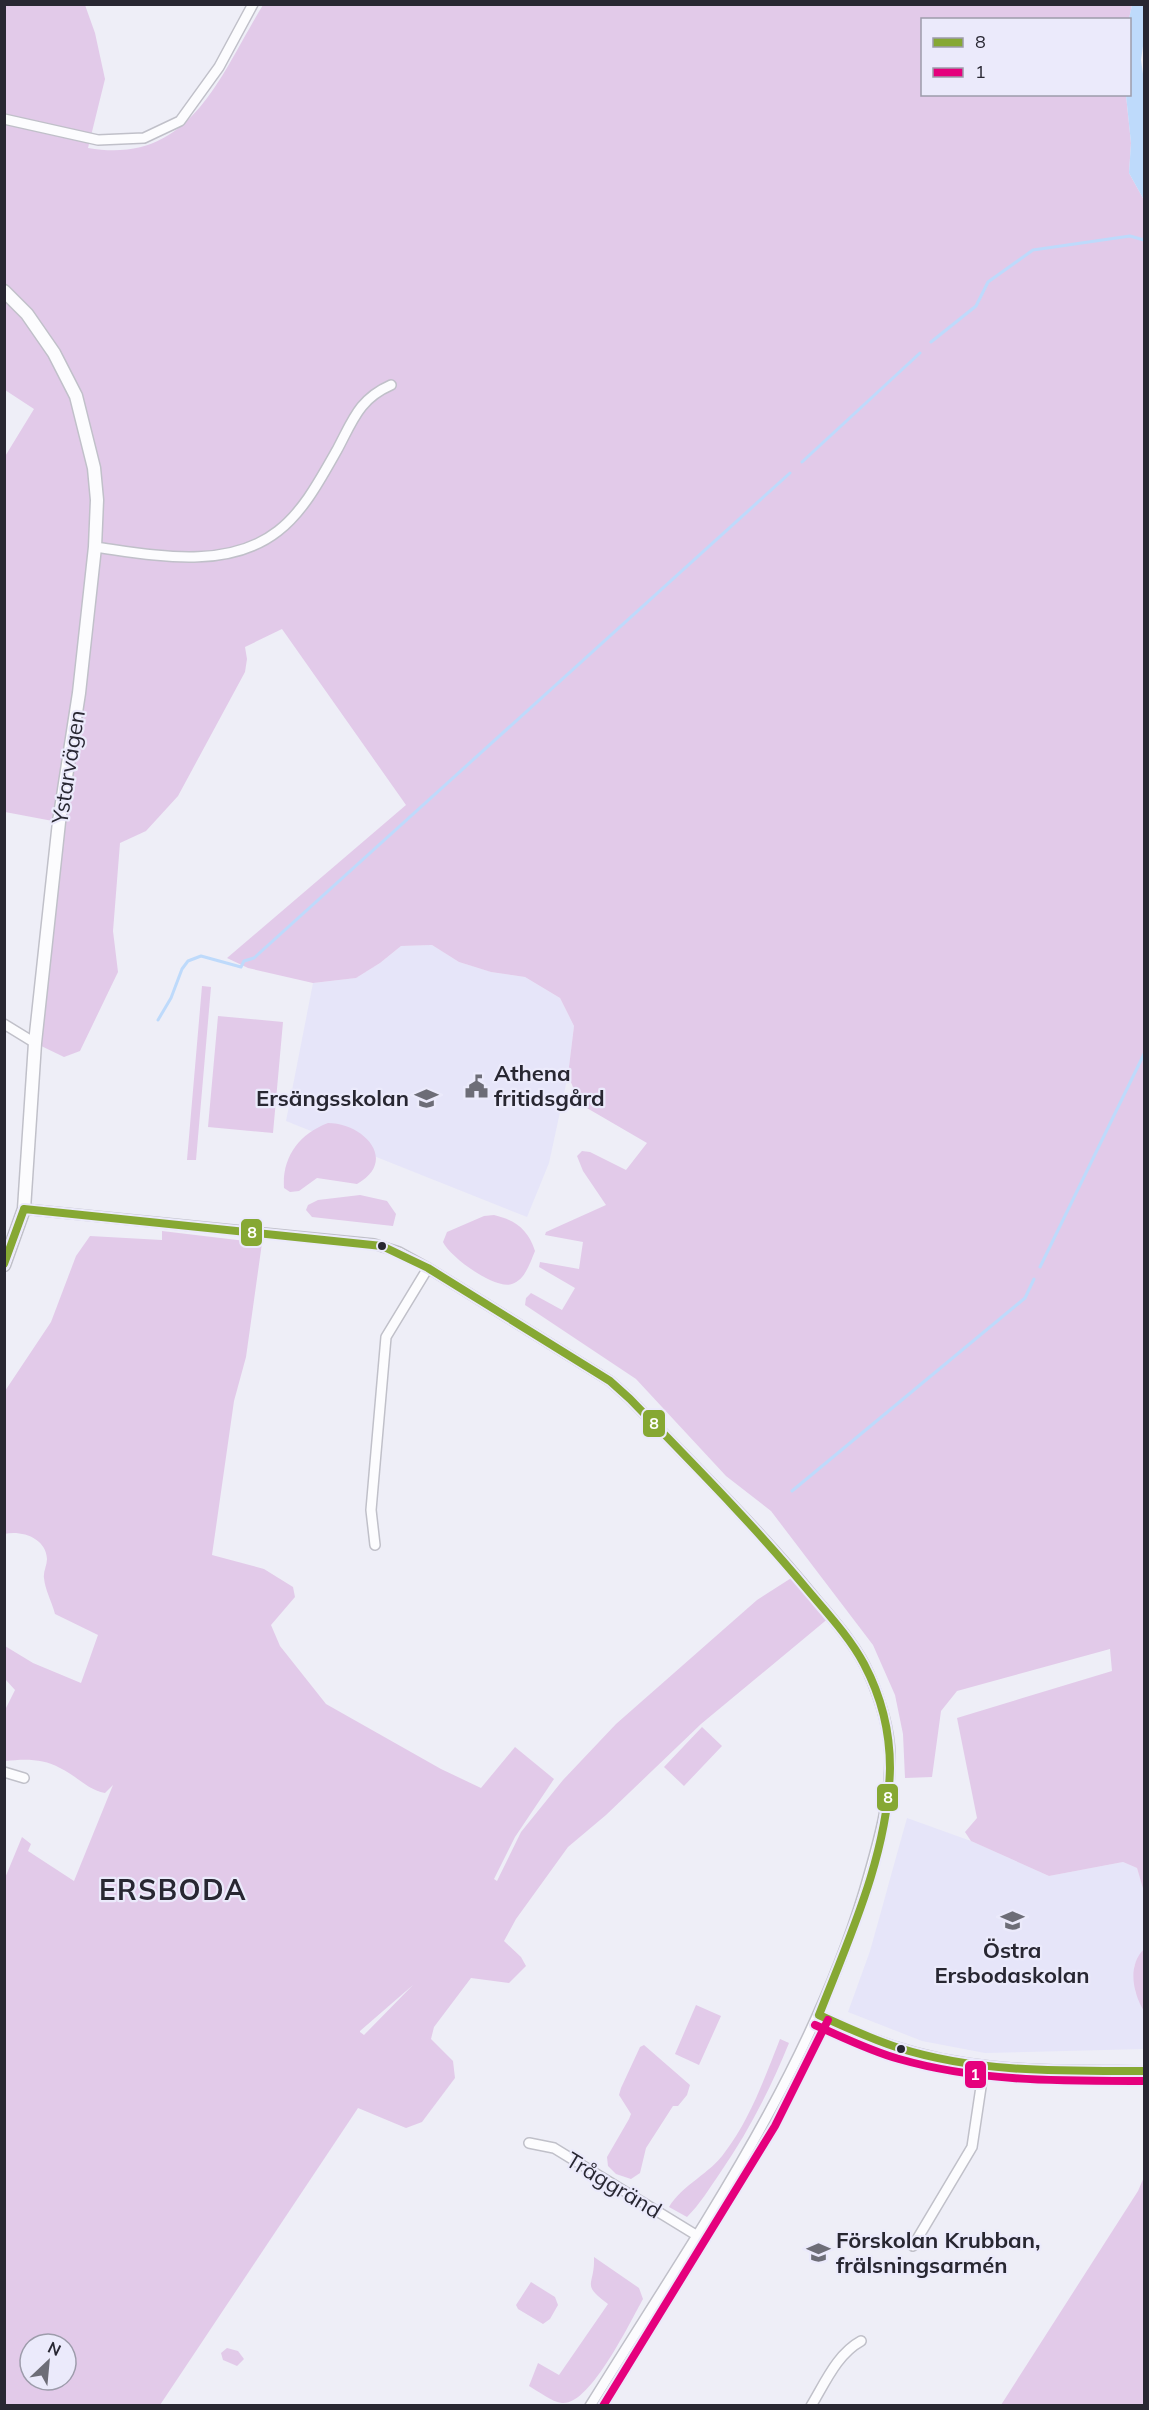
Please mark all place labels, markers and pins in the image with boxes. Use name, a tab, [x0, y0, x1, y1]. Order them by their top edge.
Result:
place label: Athena fritidsgård	[494, 1059, 605, 1112]
public building icon: Athena fritidsgård	[463, 1073, 489, 1099]
place label: Ersängsskolan	[256, 1084, 409, 1112]
school or university icon: Ersängsskolan	[414, 1085, 440, 1111]
unlabelled marker	[376, 1240, 388, 1252]
school or university icon: Östra Ersbodaskolan	[999, 1908, 1025, 1934]
place label: Östra Ersbodaskolan	[934, 1936, 1090, 1989]
unlabelled marker	[895, 2043, 907, 2055]
place label: Förskolan Krubban, frälsningsarmén	[836, 2226, 1040, 2279]
school or university icon: Förskolan Krubban, frälsningsarmén	[805, 2240, 831, 2266]

